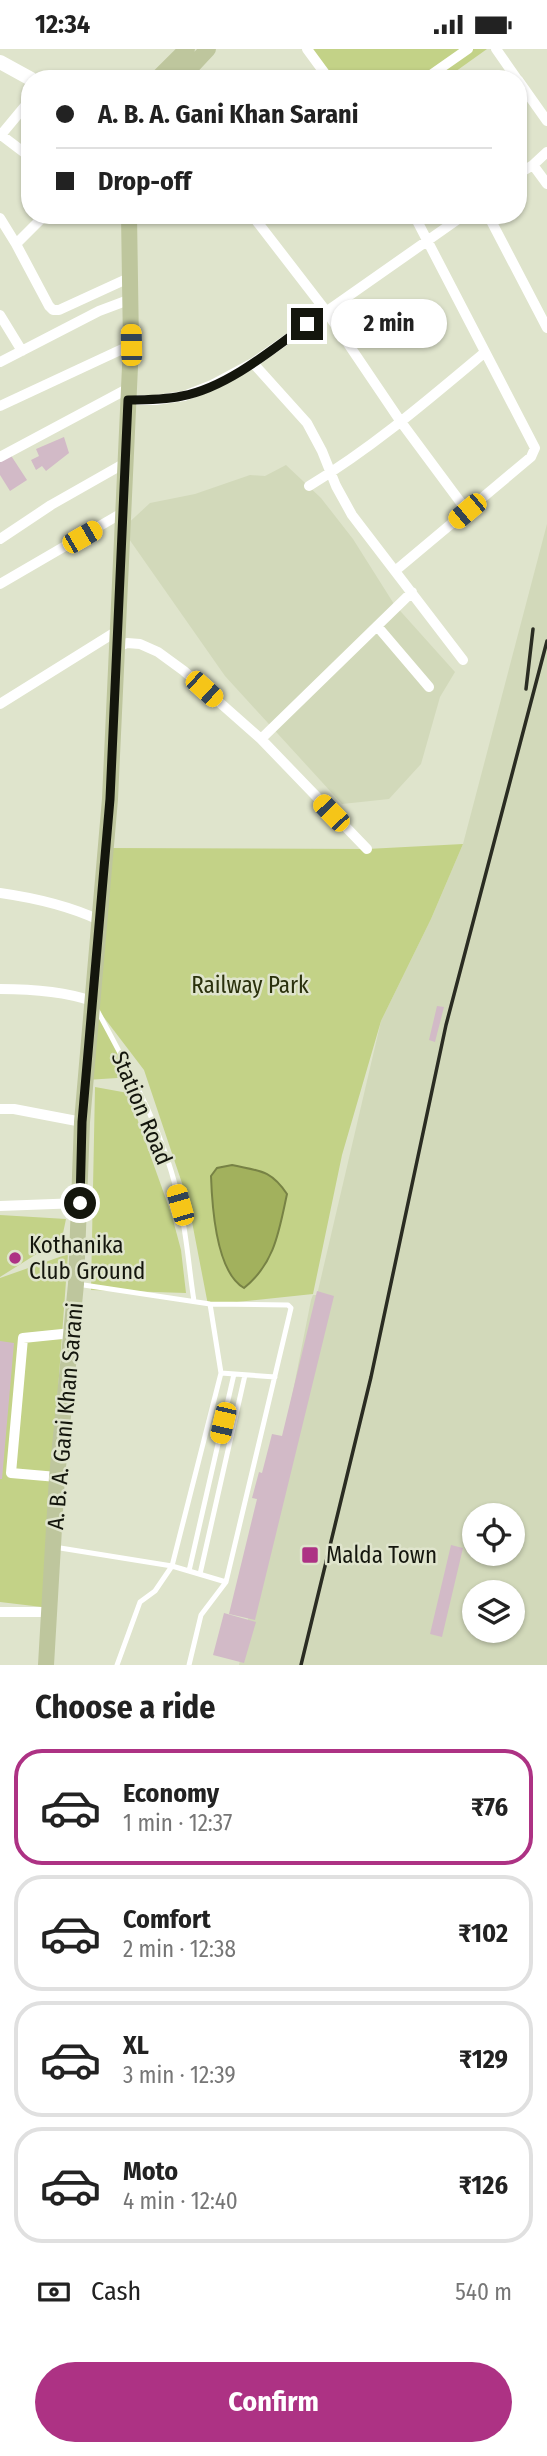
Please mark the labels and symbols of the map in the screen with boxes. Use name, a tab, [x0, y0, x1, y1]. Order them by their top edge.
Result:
callout: 2 min	[332, 299, 447, 349]
route end	[291, 308, 323, 340]
car	[121, 324, 142, 366]
car	[445, 489, 490, 533]
car	[59, 517, 106, 557]
car	[182, 667, 227, 711]
car	[309, 791, 354, 835]
park label: Railway Park	[191, 971, 309, 999]
street label: Station Road	[106, 1047, 178, 1169]
car	[165, 1182, 196, 1228]
route start	[64, 1187, 96, 1219]
place label: Kothanika Club Ground	[29, 1231, 145, 1285]
marker: Kothanika Club Ground	[7, 1250, 23, 1266]
street label: A. B. A. Gani Khan Sarani	[41, 1301, 89, 1531]
car	[209, 1400, 238, 1446]
place label: Malda Town	[326, 1541, 437, 1569]
marker: Malda Town	[300, 1545, 320, 1565]

